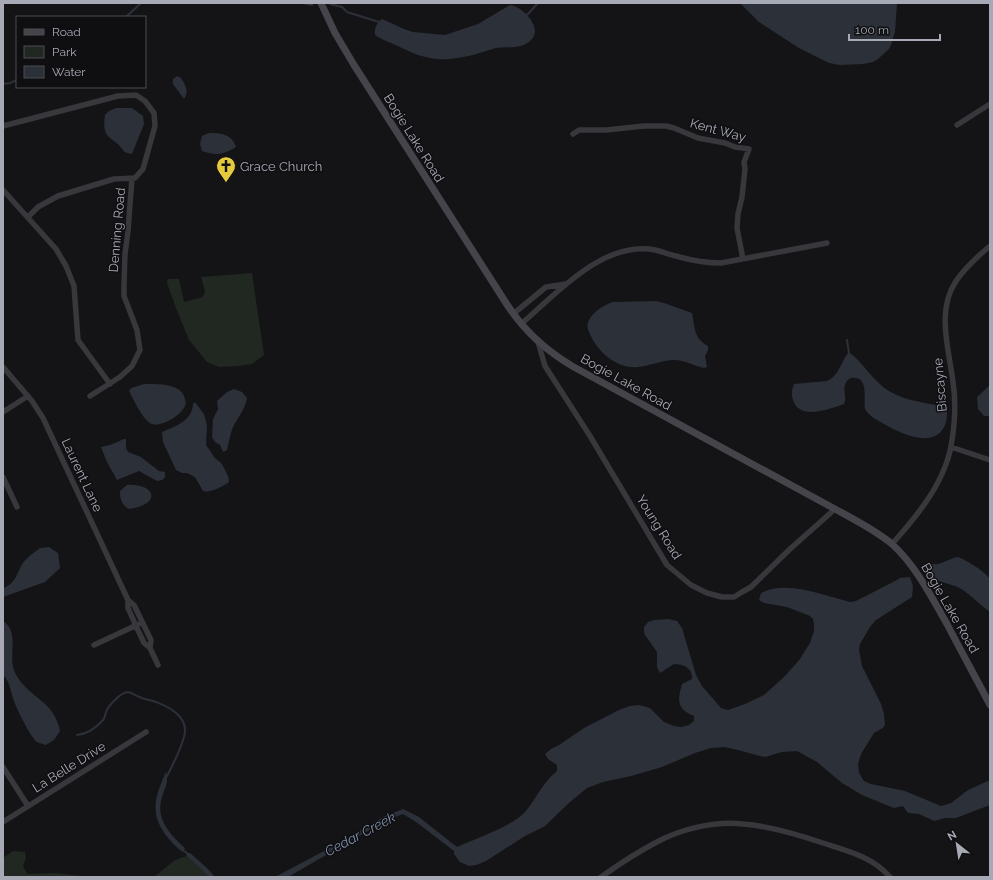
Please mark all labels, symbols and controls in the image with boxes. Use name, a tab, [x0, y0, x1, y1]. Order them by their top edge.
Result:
legend	[16, 16, 146, 88]
scale bar	[849, 16, 940, 42]
text: 100 m	[855, 23, 889, 37]
text: Road	[52, 25, 81, 39]
text: Park	[52, 45, 77, 59]
text: Water	[52, 65, 86, 79]
street label: Bogie Lake Road	[381, 91, 447, 185]
street label: Kent Way	[688, 115, 748, 145]
church icon: Grace Church	[215, 155, 237, 183]
place label: Grace Church	[240, 159, 322, 174]
street label: Denning Road	[106, 187, 128, 273]
street label: Bogie Lake Road	[578, 351, 674, 413]
street label: Biscayne	[930, 357, 950, 413]
street label: Laurent Lane	[58, 436, 106, 514]
street label: Young Road	[633, 492, 685, 562]
street label: Bogie Lake Road	[918, 560, 982, 656]
street label: La Belle Drive	[30, 738, 109, 795]
water label: Cedar Creek	[322, 808, 398, 859]
north arrow	[937, 824, 977, 864]
text: N	[945, 828, 959, 844]

